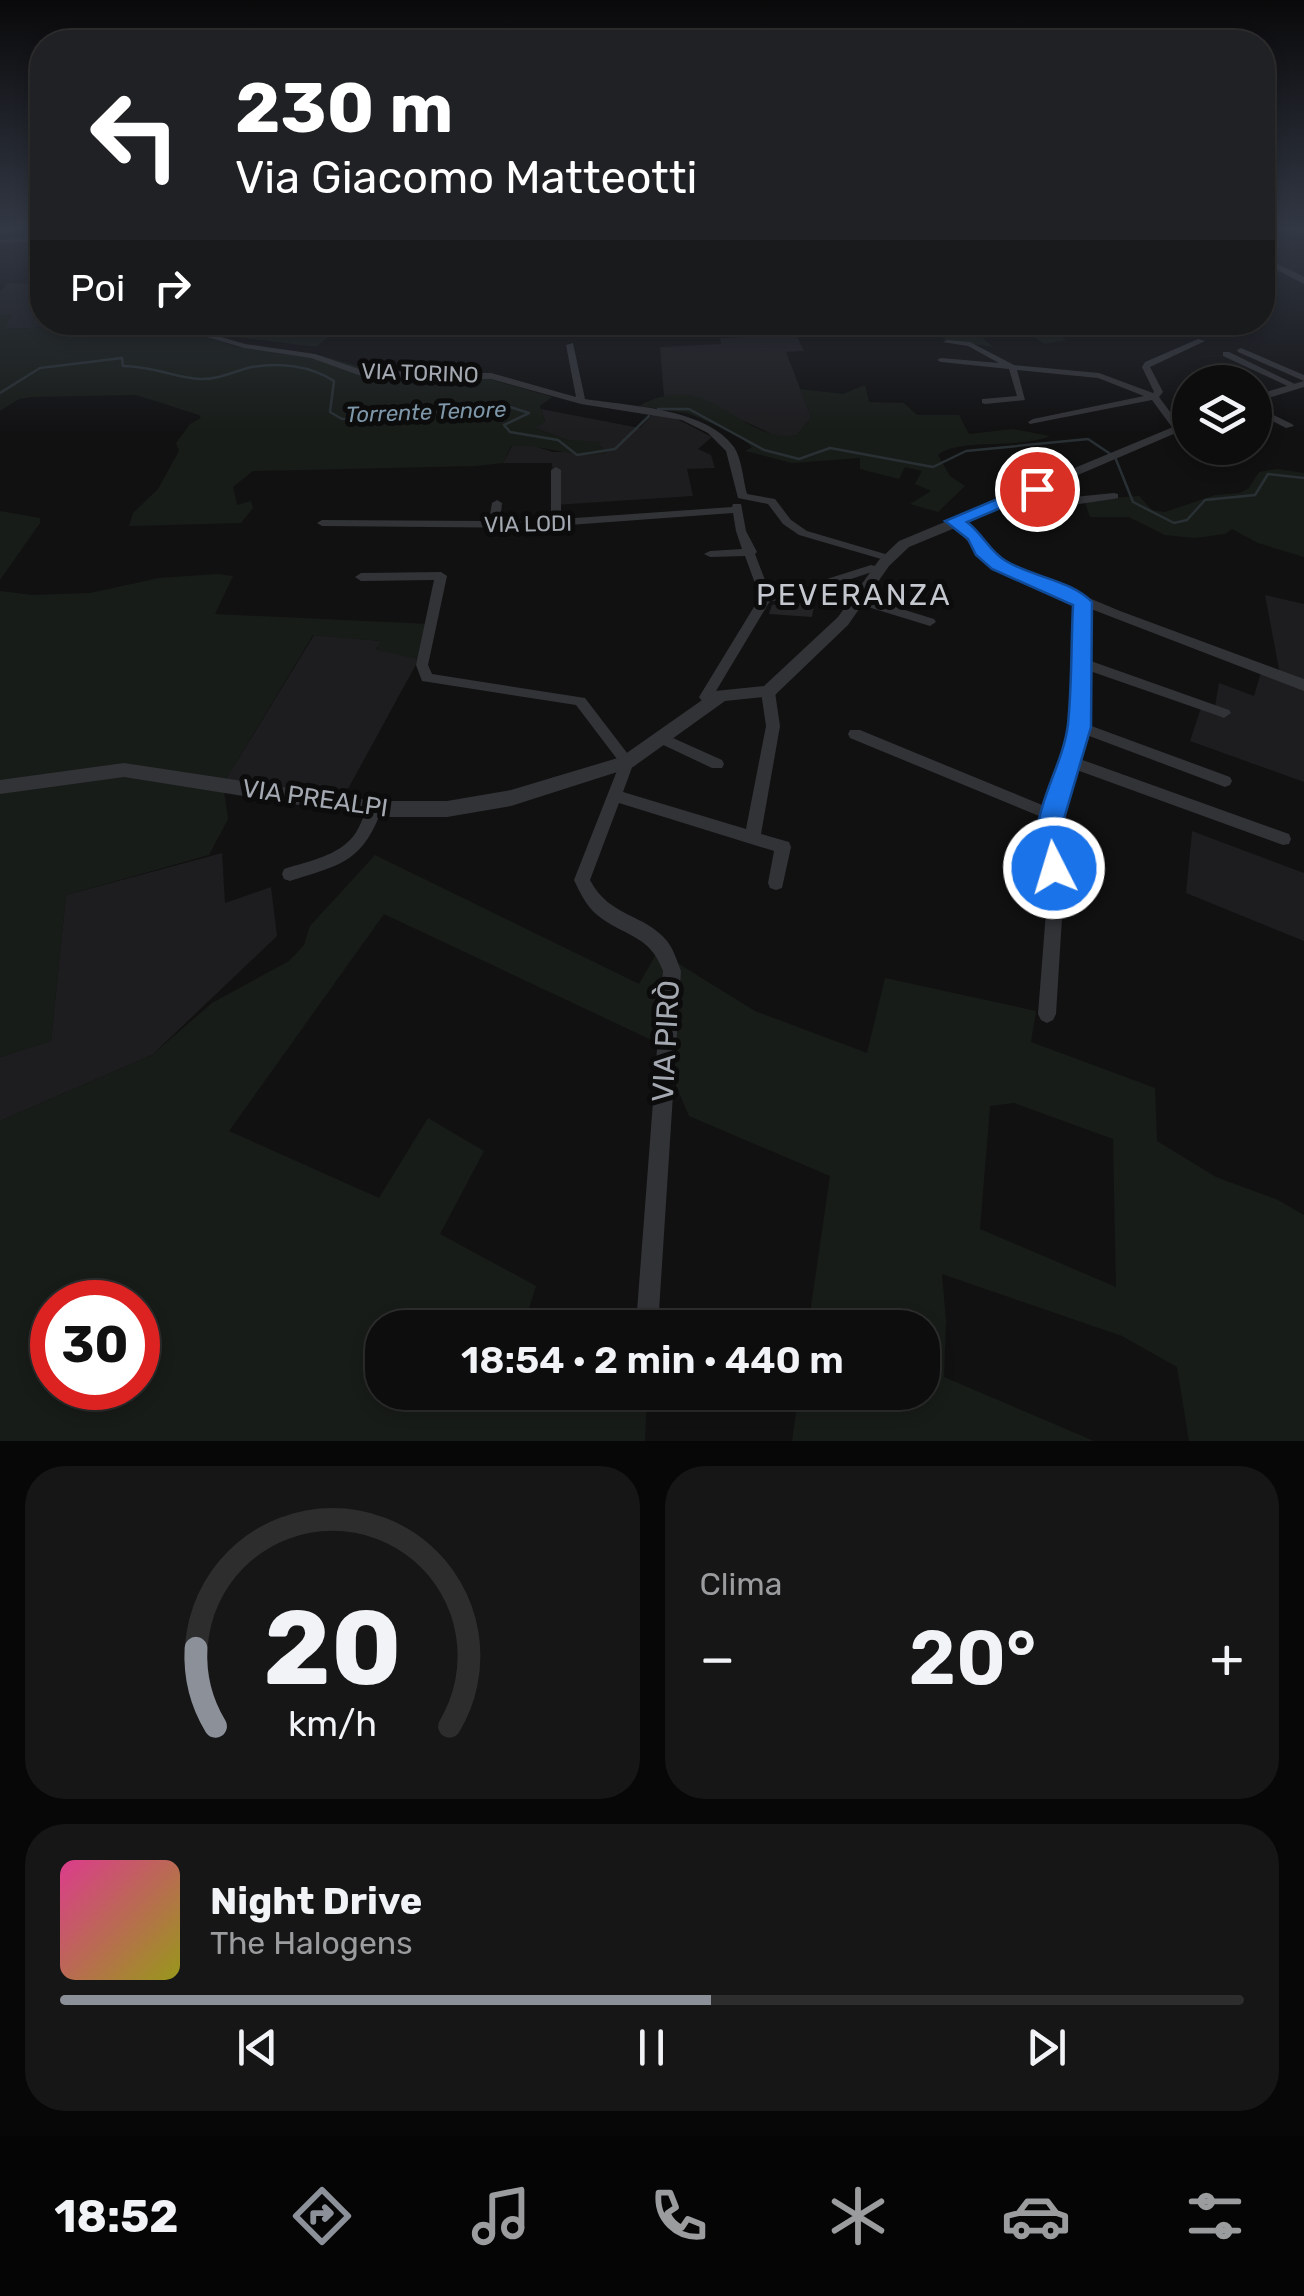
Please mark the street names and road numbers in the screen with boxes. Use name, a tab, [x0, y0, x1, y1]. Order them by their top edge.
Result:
street label: VIA TORINO	[361, 357, 479, 389]
street label: VIA LODI	[484, 510, 572, 538]
street label: VIA PREALPI	[240, 773, 390, 823]
street label: VIA PIRÒ	[645, 979, 687, 1103]

